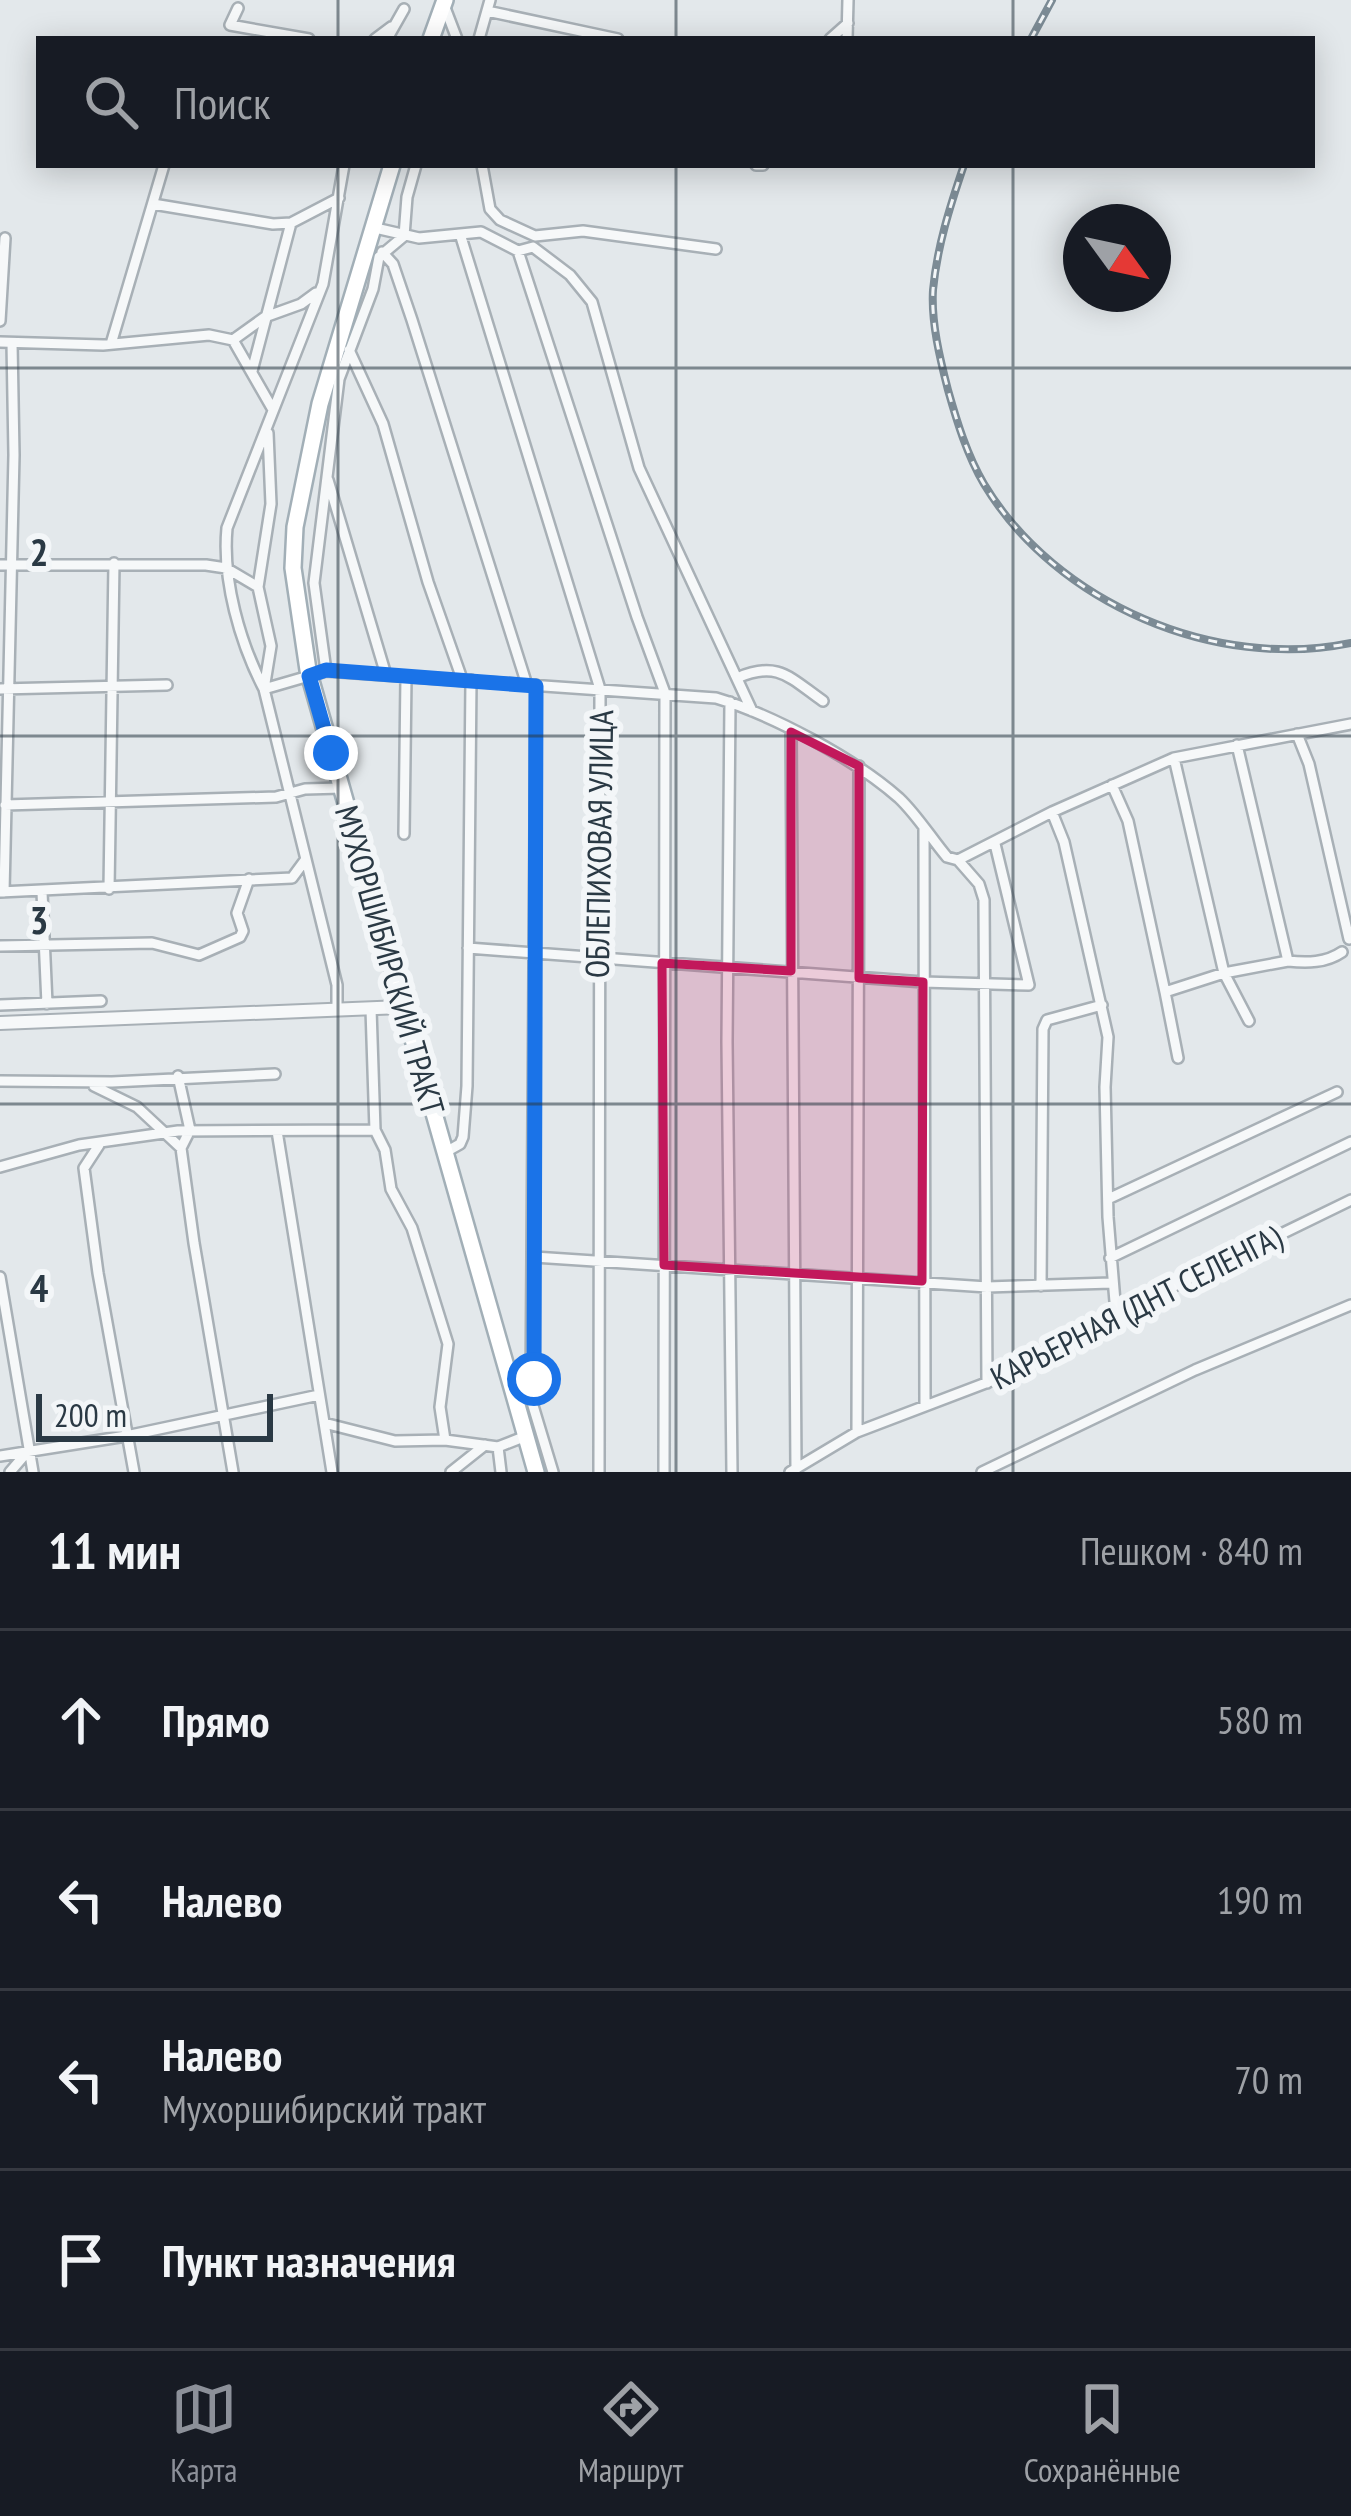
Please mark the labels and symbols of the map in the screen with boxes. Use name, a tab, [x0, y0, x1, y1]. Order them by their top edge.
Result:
north arrow	[1063, 204, 1171, 312]
text: 2	[30, 526, 48, 577]
street label: ОБЛЕПИХОВАЯ УЛИЦА	[575, 709, 622, 978]
route end	[304, 726, 358, 780]
street label: МУХОРШИБИРСКИЙ ТРАКТ	[326, 800, 455, 1120]
text: 3	[30, 894, 48, 945]
street label: КАРЬЕРНАЯ (ДНТ СЕЛЕНГА)	[983, 1214, 1289, 1399]
text: 4	[30, 1262, 49, 1313]
route start	[507, 1352, 561, 1406]
scale bar	[36, 1388, 273, 1441]

